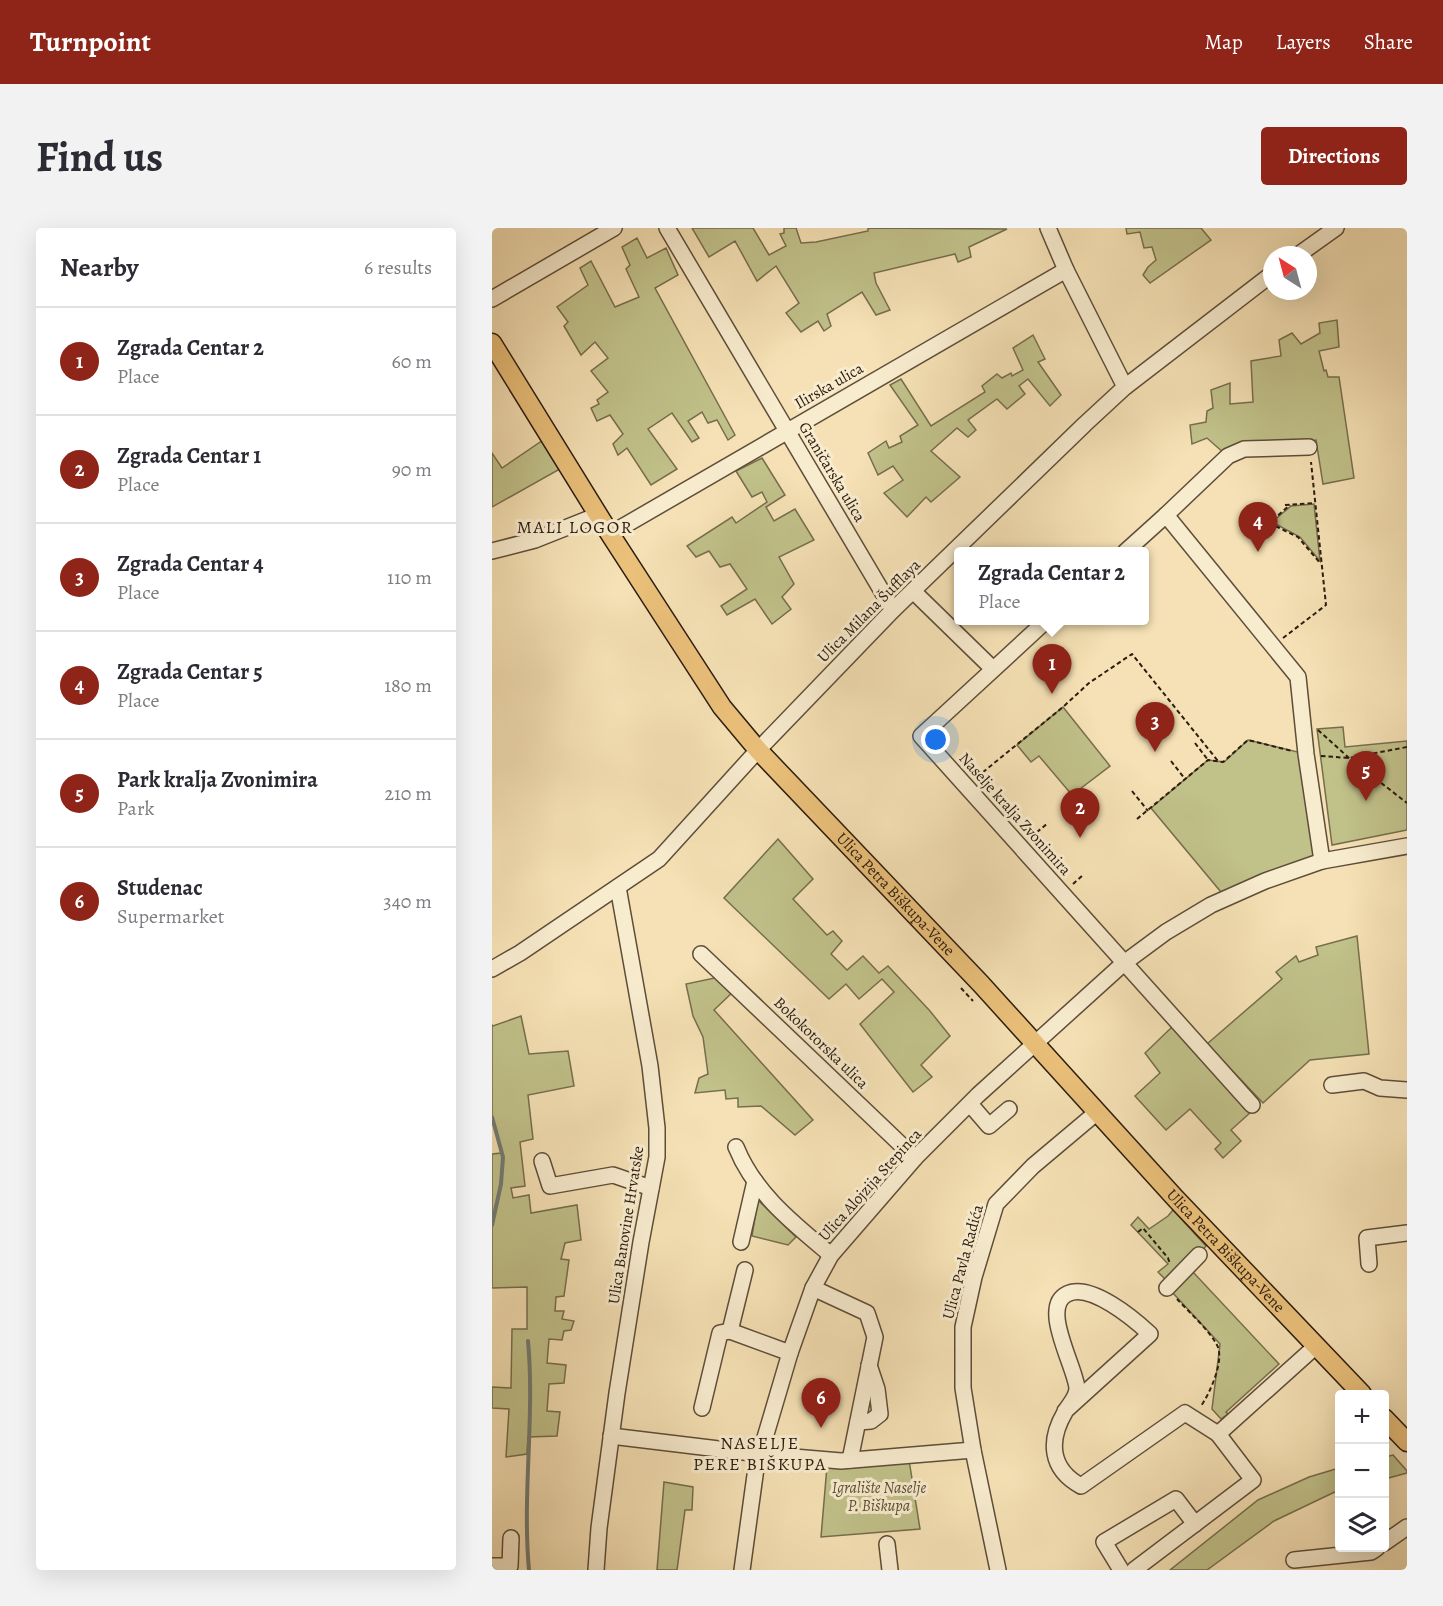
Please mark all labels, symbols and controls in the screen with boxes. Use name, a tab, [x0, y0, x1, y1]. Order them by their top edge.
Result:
text: Turnpoint	[30, 23, 151, 61]
text: Map	[1204, 28, 1243, 56]
text: Layers	[1276, 28, 1331, 56]
text: Share	[1364, 28, 1413, 56]
button: Directions	[1261, 127, 1407, 185]
text: Find us	[36, 128, 163, 185]
north arrow	[1263, 246, 1317, 300]
text: Nearby	[60, 250, 139, 285]
text: 6 results	[364, 254, 432, 281]
text: Zgrada Centar 2	[117, 333, 264, 363]
text: 1	[76, 348, 83, 375]
text: 60 m	[392, 348, 432, 375]
street label: Ilirska ulica	[791, 357, 868, 415]
text: Place	[117, 363, 159, 390]
street label: Graničarska ulica	[793, 418, 871, 527]
text: Zgrada Centar 1	[117, 441, 261, 471]
text: 2	[75, 456, 84, 483]
text: 90 m	[392, 456, 432, 483]
text: Place	[117, 471, 159, 498]
pin: 4	[1238, 502, 1278, 552]
district label: MALI LOGOR	[517, 515, 633, 539]
popup	[954, 547, 1149, 625]
text: Zgrada Centar 4	[117, 549, 264, 579]
street label: Ulica Milana Šufflaya	[812, 554, 926, 668]
text: Zgrada Centar 2	[978, 558, 1125, 588]
text: 3	[75, 564, 84, 591]
text: 110 m	[387, 564, 432, 591]
text: Place	[117, 579, 159, 606]
text: Place	[978, 588, 1020, 615]
pin: 1	[1032, 644, 1072, 694]
text: Zgrada Centar 5	[117, 657, 263, 687]
text: 4	[75, 672, 84, 699]
text: 180 m	[384, 672, 432, 699]
text: Place	[117, 687, 159, 714]
pin: 3	[1136, 702, 1174, 752]
your location	[921, 725, 950, 754]
street label: Naselje kralja Zvonimira	[954, 748, 1077, 881]
pin: 5	[1346, 752, 1386, 801]
text: Park kralja Zvonimira	[117, 765, 318, 795]
text: 5	[75, 780, 84, 807]
text: 210 m	[384, 780, 432, 807]
pin: 2	[1060, 788, 1100, 838]
text: Park	[117, 795, 155, 822]
street label: Ulica Petra Biškupa-Vene	[831, 828, 960, 961]
text: Studenac	[117, 873, 203, 903]
text: 6	[75, 888, 84, 915]
text: 340 m	[383, 888, 432, 915]
text: Supermarket	[117, 903, 224, 930]
street label: Bokokotorska ulica	[769, 992, 874, 1094]
street label: Ulica Alojzija Stepinca	[813, 1123, 927, 1246]
street label: Ulica Banovine Hrvatske	[603, 1144, 649, 1306]
street label: Ulica Petra Biškupa-Vene	[1161, 1184, 1290, 1318]
street label: Ulica Pavla Radića	[937, 1202, 989, 1322]
pin: 6	[802, 1378, 840, 1428]
map controls	[1335, 1390, 1389, 1552]
button: +	[1335, 1390, 1389, 1444]
district label: NASELJE PERE BIŠKUPA	[693, 1431, 827, 1476]
button: −	[1335, 1444, 1389, 1498]
park label: Igralište Naselje P. Biškupa	[832, 1477, 926, 1517]
button: layers	[1335, 1498, 1389, 1552]

